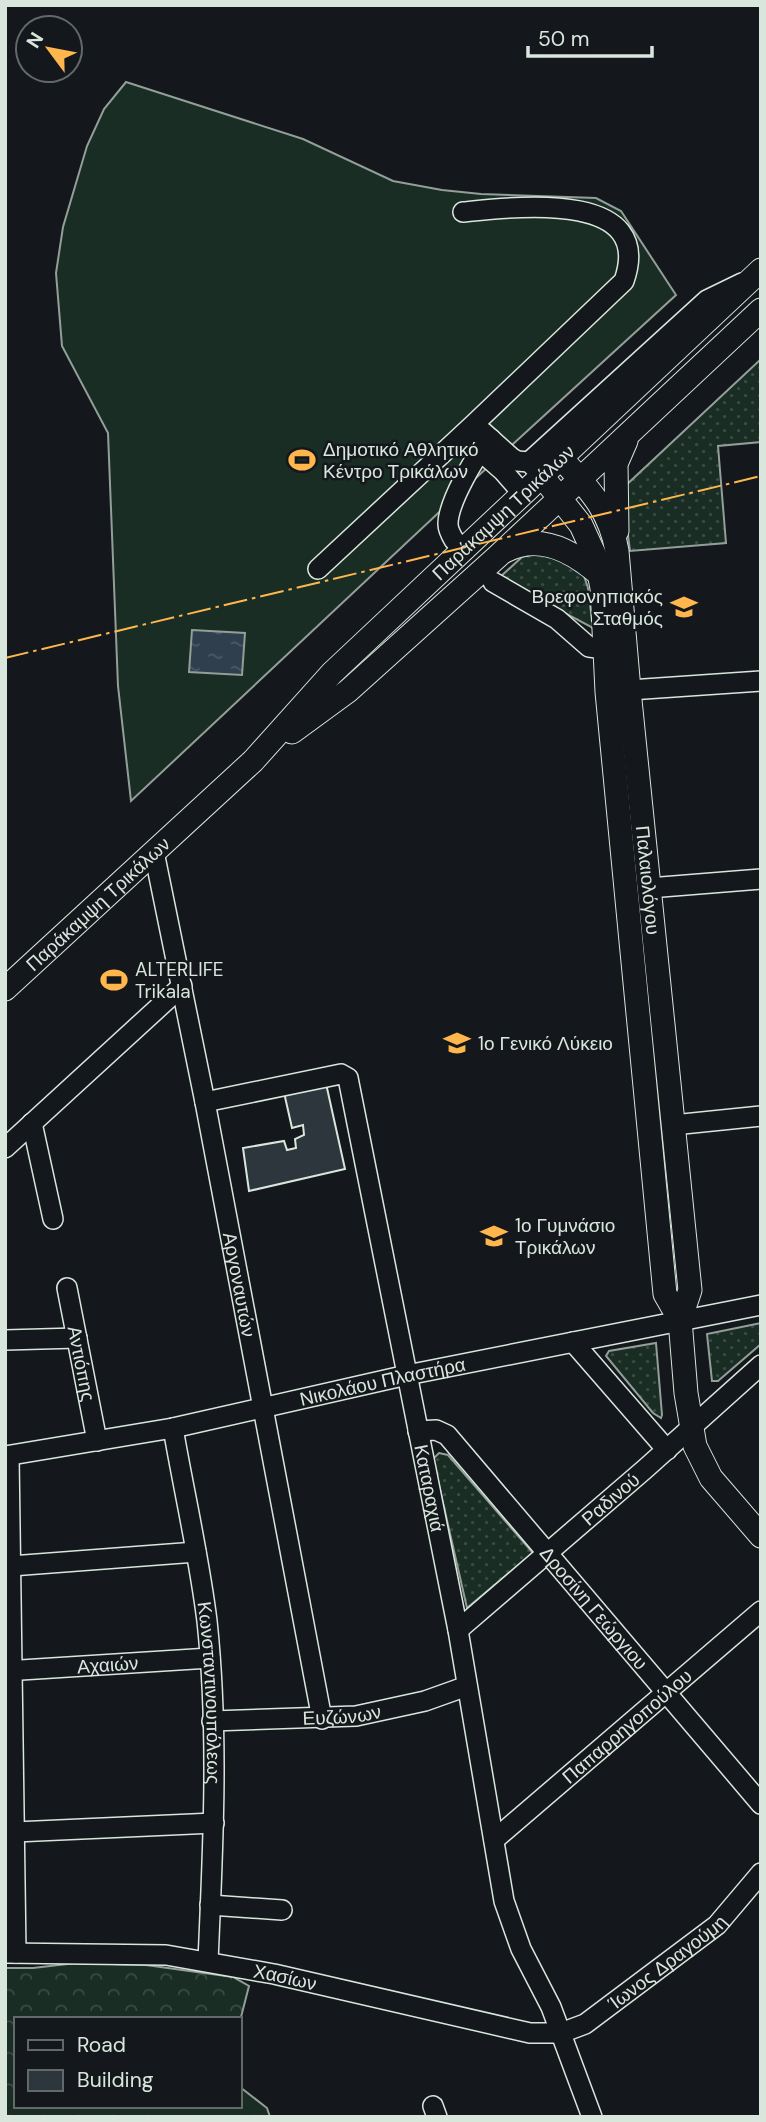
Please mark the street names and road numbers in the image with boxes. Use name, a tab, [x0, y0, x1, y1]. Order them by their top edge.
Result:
street label: Παράκαμψη Τρικάλων	[426, 439, 580, 585]
street label: Παλαιολόγου	[630, 824, 666, 936]
street label: Παράκαμψη Τρικάλων	[20, 831, 175, 976]
street label: Αργοναυτών	[217, 1230, 262, 1339]
street label: Αντιόπης	[62, 1324, 101, 1403]
street label: Νικολάου Πλαστήρα	[297, 1351, 468, 1411]
street label: Καταραχιά	[409, 1442, 451, 1534]
street label: Ραδινού	[576, 1467, 645, 1531]
street label: Δροσίνη Γεώργιου	[534, 1541, 654, 1675]
street label: Κωνσταντινουπόλεως	[192, 1600, 227, 1784]
street label: Αχαιών	[76, 1650, 139, 1679]
street label: Παπαρρηγοπούλου	[557, 1663, 697, 1789]
street label: Ευζώνων	[302, 1698, 383, 1730]
street label: Ίωνος Δραγούμη	[602, 1910, 733, 2016]
street label: Χασίων	[251, 1958, 319, 1996]

